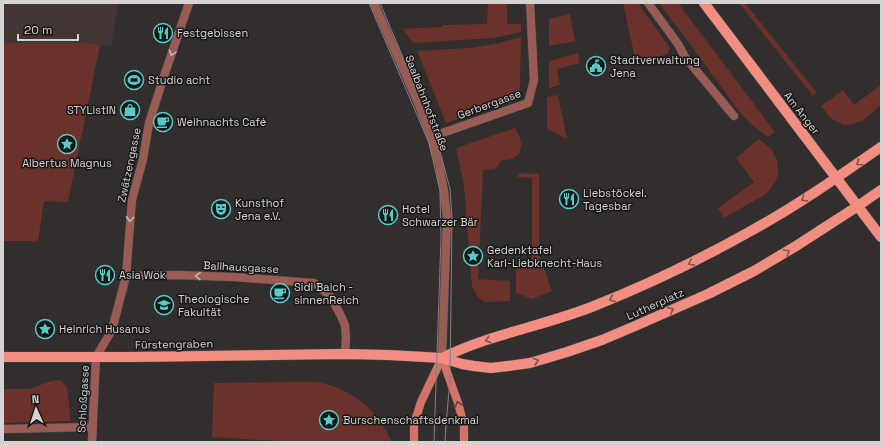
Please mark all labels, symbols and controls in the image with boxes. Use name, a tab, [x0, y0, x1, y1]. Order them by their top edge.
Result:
scale bar	[18, 16, 78, 42]
text: 20 m	[24, 22, 52, 38]
restaurant icon: Festgebissen	[152, 22, 174, 44]
place label: Festgebissen	[177, 26, 248, 40]
one-way arrow	[168, 49, 176, 56]
street label: Saalbahnhofstraße	[402, 53, 452, 153]
place label: Stadtverwaltung Jena	[610, 53, 700, 80]
public building icon: Stadtverwaltung Jena	[585, 55, 607, 77]
sports icon: Studio acht	[123, 69, 145, 91]
place label: Studio acht	[148, 73, 210, 87]
street label: Gerbergasse	[455, 86, 523, 122]
street label: Am Anger	[781, 89, 823, 137]
shop icon: STYListIN	[119, 99, 141, 121]
place label: STYListIN	[67, 103, 116, 117]
cafe icon: Weihnachts Café	[152, 111, 174, 133]
place label: Weihnachts Café	[177, 115, 266, 129]
street label: Zwätzengasse	[114, 126, 144, 204]
place icon: Albertus Magnus	[56, 133, 78, 155]
place label: Albertus Magnus	[22, 156, 112, 170]
one-way arrow	[856, 158, 863, 166]
place label: Liebstöckel. Tagesbar	[583, 186, 647, 213]
restaurant icon: Liebstöckel. Tagesbar	[558, 188, 580, 210]
one-way arrow	[801, 194, 808, 201]
place label: Kunsthof Jena e.V.	[235, 196, 284, 223]
theatre icon: Kunsthof Jena e.V.	[210, 198, 232, 220]
place label: Hotel Schwarzer Bär	[402, 202, 478, 229]
restaurant icon: Hotel Schwarzer Bär	[377, 204, 399, 226]
one-way arrow	[126, 216, 135, 222]
place label: Gedenktafel Karl-Liebknecht-Haus	[487, 243, 603, 270]
place icon: Gedenktafel Karl-Liebknecht-Haus	[462, 245, 484, 267]
one-way arrow	[783, 249, 790, 256]
street label: Ballhausgasse	[203, 258, 279, 276]
one-way arrow	[688, 258, 695, 266]
restaurant icon: Asia Wok	[94, 264, 116, 286]
place label: Asia Wok	[119, 268, 166, 282]
one-way arrow	[195, 272, 201, 280]
place label: Sidi Baich - sinnenReich	[294, 280, 359, 307]
cafe icon: Sidi Baich - sinnenReich	[269, 282, 291, 304]
street label: Lutherplatz	[624, 285, 686, 323]
place label: Theologische Fakultät	[178, 292, 249, 319]
school or university icon: Theologische Fakultät	[153, 294, 175, 316]
one-way arrow	[608, 294, 615, 302]
one-way arrow	[667, 307, 674, 315]
place icon: Heinrich Husanus	[34, 318, 56, 340]
place label: Heinrich Husanus	[59, 322, 151, 336]
one-way arrow	[485, 335, 492, 344]
street label: Fürstengraben	[135, 336, 213, 352]
one-way arrow	[532, 357, 539, 366]
street label: Schloßgasse	[74, 365, 92, 433]
north arrow	[16, 389, 56, 429]
text: N	[31, 392, 40, 406]
one-way arrow	[454, 400, 463, 407]
place icon: Burschenschaftsdenkmal	[318, 409, 340, 431]
place label: Burschenschaftsdenkmal	[343, 413, 479, 427]

